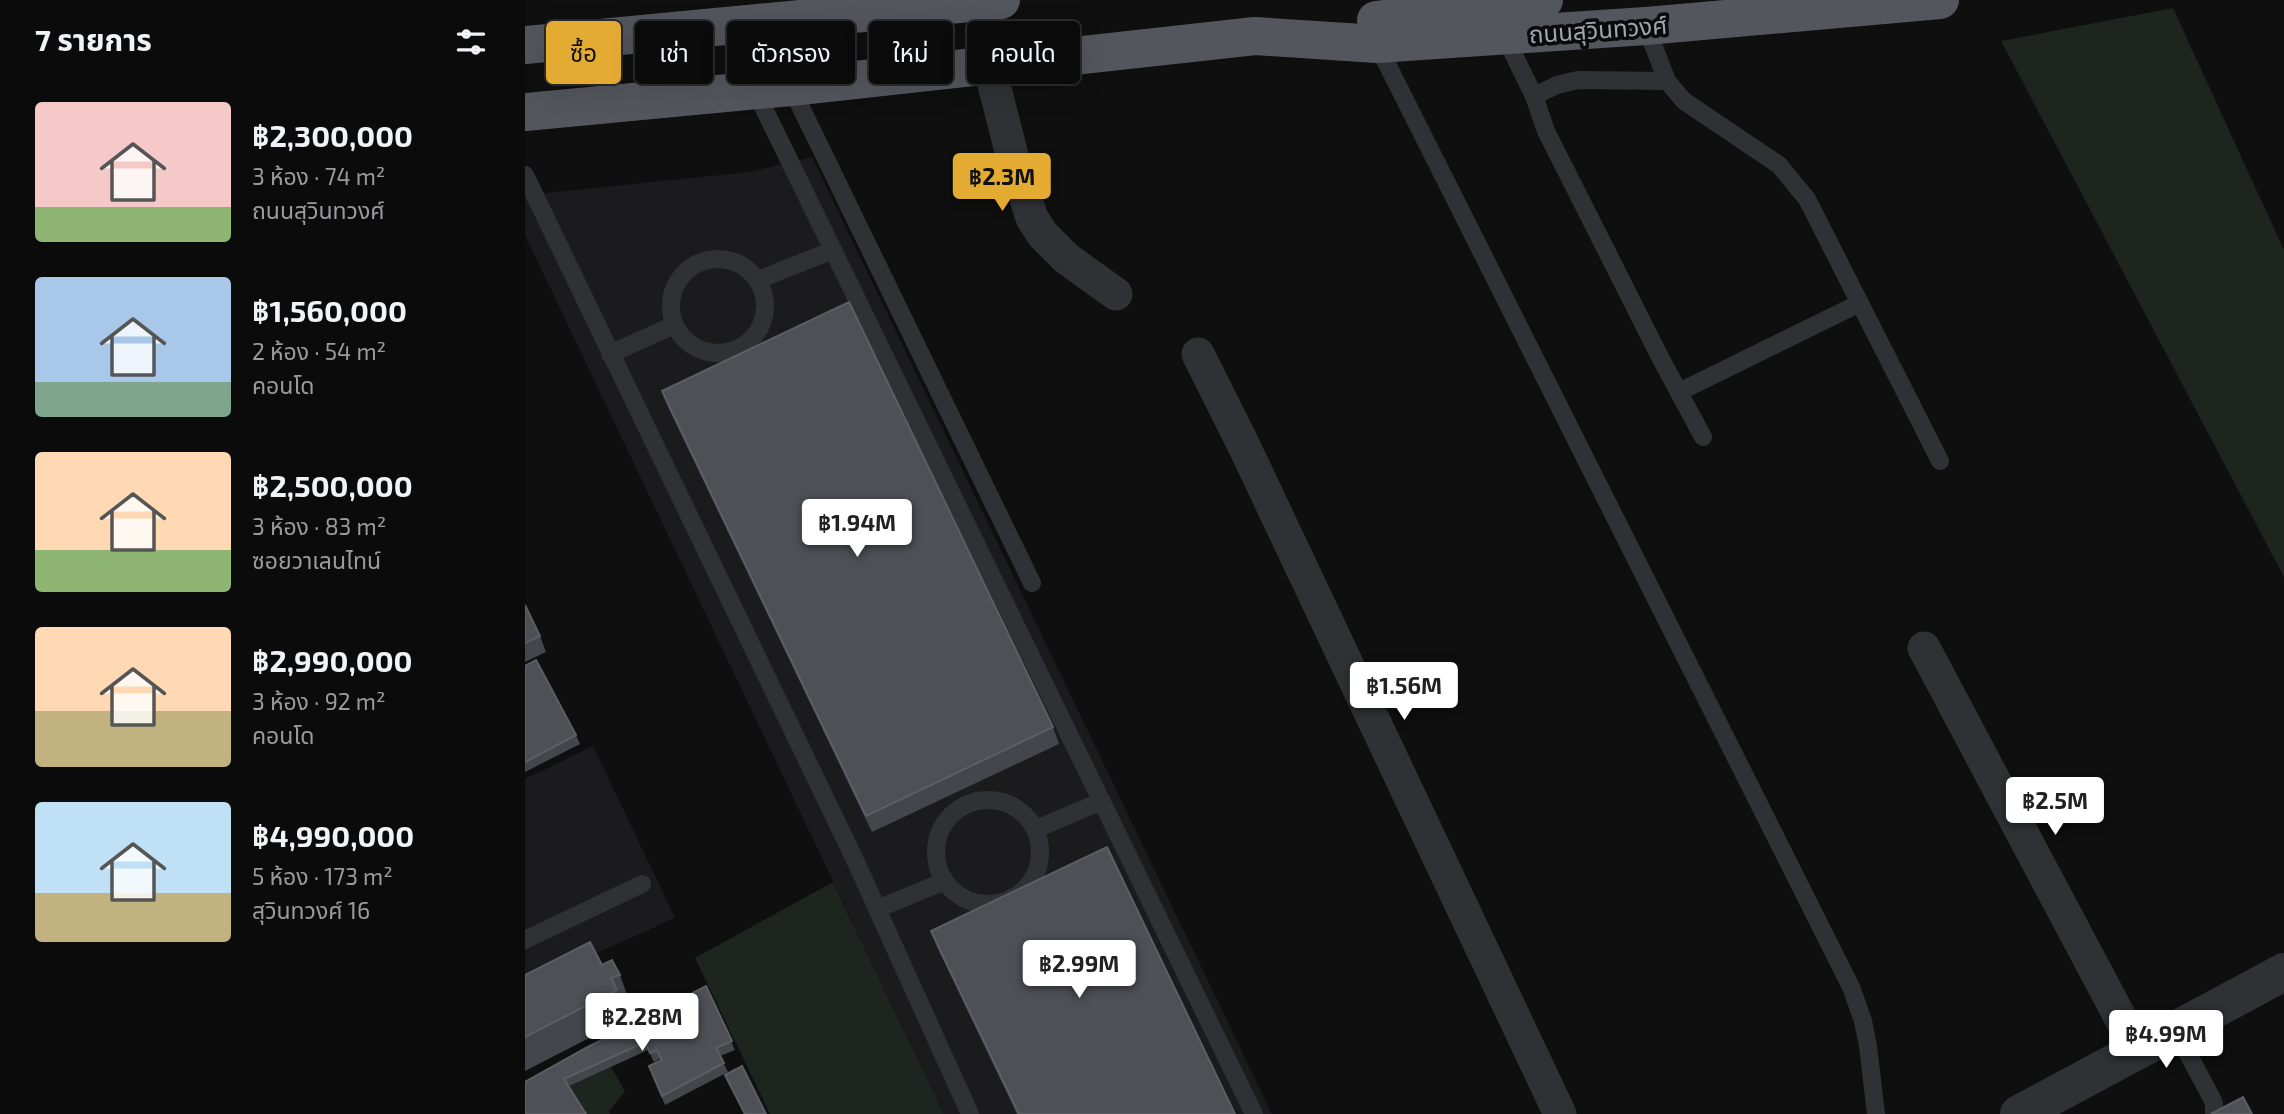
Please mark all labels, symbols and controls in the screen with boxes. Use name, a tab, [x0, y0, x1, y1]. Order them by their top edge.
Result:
street label: ถนนสุวินทวงศ์	[1528, 10, 1668, 50]
text: 7 รายการ	[35, 21, 152, 57]
chip: ซื้อ	[546, 21, 621, 84]
chip: เช่า	[635, 21, 713, 84]
chip: ตัวกรอง	[727, 21, 855, 84]
chip: ใหม่	[869, 21, 953, 84]
chip: คอนโด	[967, 21, 1080, 84]
icon: filters	[452, 23, 490, 61]
text: ฿2,300,000	[252, 117, 413, 153]
icon: home	[91, 130, 175, 214]
pin: ฿2.3M	[953, 154, 1051, 213]
text: 3 ห้อง · 74 m²	[252, 162, 385, 190]
text: ฿2.3M	[969, 162, 1035, 190]
text: ถนนสุวินทวงศ์	[252, 196, 385, 224]
text: ฿1,560,000	[252, 292, 407, 328]
icon: home	[91, 305, 175, 389]
text: 2 ห้อง · 54 m²	[252, 337, 386, 365]
text: คอนโด	[252, 371, 314, 399]
text: ฿2,500,000	[252, 467, 413, 503]
icon: home	[91, 480, 175, 564]
pin: ฿1.94M	[800, 500, 914, 559]
text: ฿1.94M	[818, 508, 896, 536]
text: 3 ห้อง · 83 m²	[252, 512, 386, 540]
text: ซอยวาเลนไทน์	[252, 546, 381, 574]
text: ฿2,990,000	[252, 642, 413, 678]
icon: home	[91, 655, 175, 739]
pin: ฿1.56M	[1347, 662, 1461, 722]
text: ฿1.56M	[1366, 671, 1442, 699]
text: 3 ห้อง · 92 m²	[252, 687, 386, 715]
text: คอนโด	[252, 721, 314, 749]
pin: ฿2.5M	[2006, 778, 2104, 837]
text: ฿2.5M	[2022, 786, 2088, 814]
text: ฿4,990,000	[252, 817, 414, 853]
icon: home	[91, 830, 175, 914]
text: 5 ห้อง · 173 m²	[252, 862, 393, 890]
text: สุวินทวงศ์ 16	[252, 896, 370, 924]
pin: ฿2.99M	[1022, 940, 1136, 1000]
text: ฿2.99M	[1039, 949, 1119, 977]
pin: ฿2.28M	[585, 993, 699, 1053]
text: ฿2.28M	[601, 1002, 683, 1030]
pin: ฿4.99M	[2109, 1010, 2223, 1070]
text: ฿4.99M	[2125, 1019, 2207, 1047]

